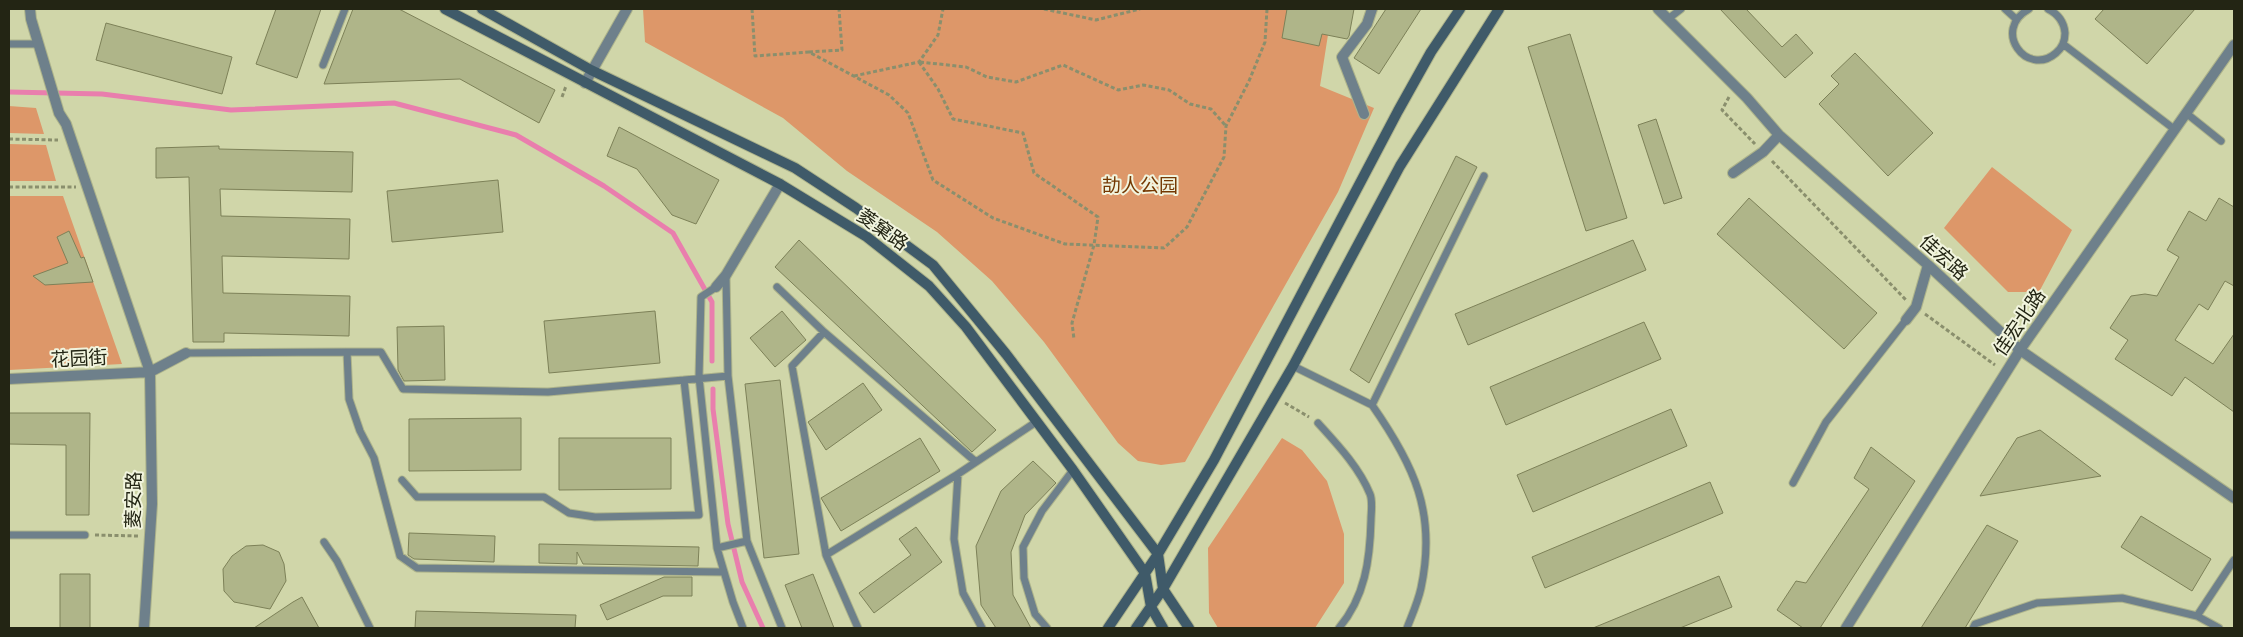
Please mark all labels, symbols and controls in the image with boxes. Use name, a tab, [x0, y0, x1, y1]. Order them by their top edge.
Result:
park label: 劼人公园	[1102, 175, 1178, 198]
street label: 菱窠路	[852, 204, 912, 256]
street label: 佳宏路	[1914, 230, 1972, 286]
street label: 佳宏北路	[1989, 285, 2051, 361]
street label: 花园街	[50, 347, 108, 372]
street label: 菱安路	[123, 471, 146, 529]

